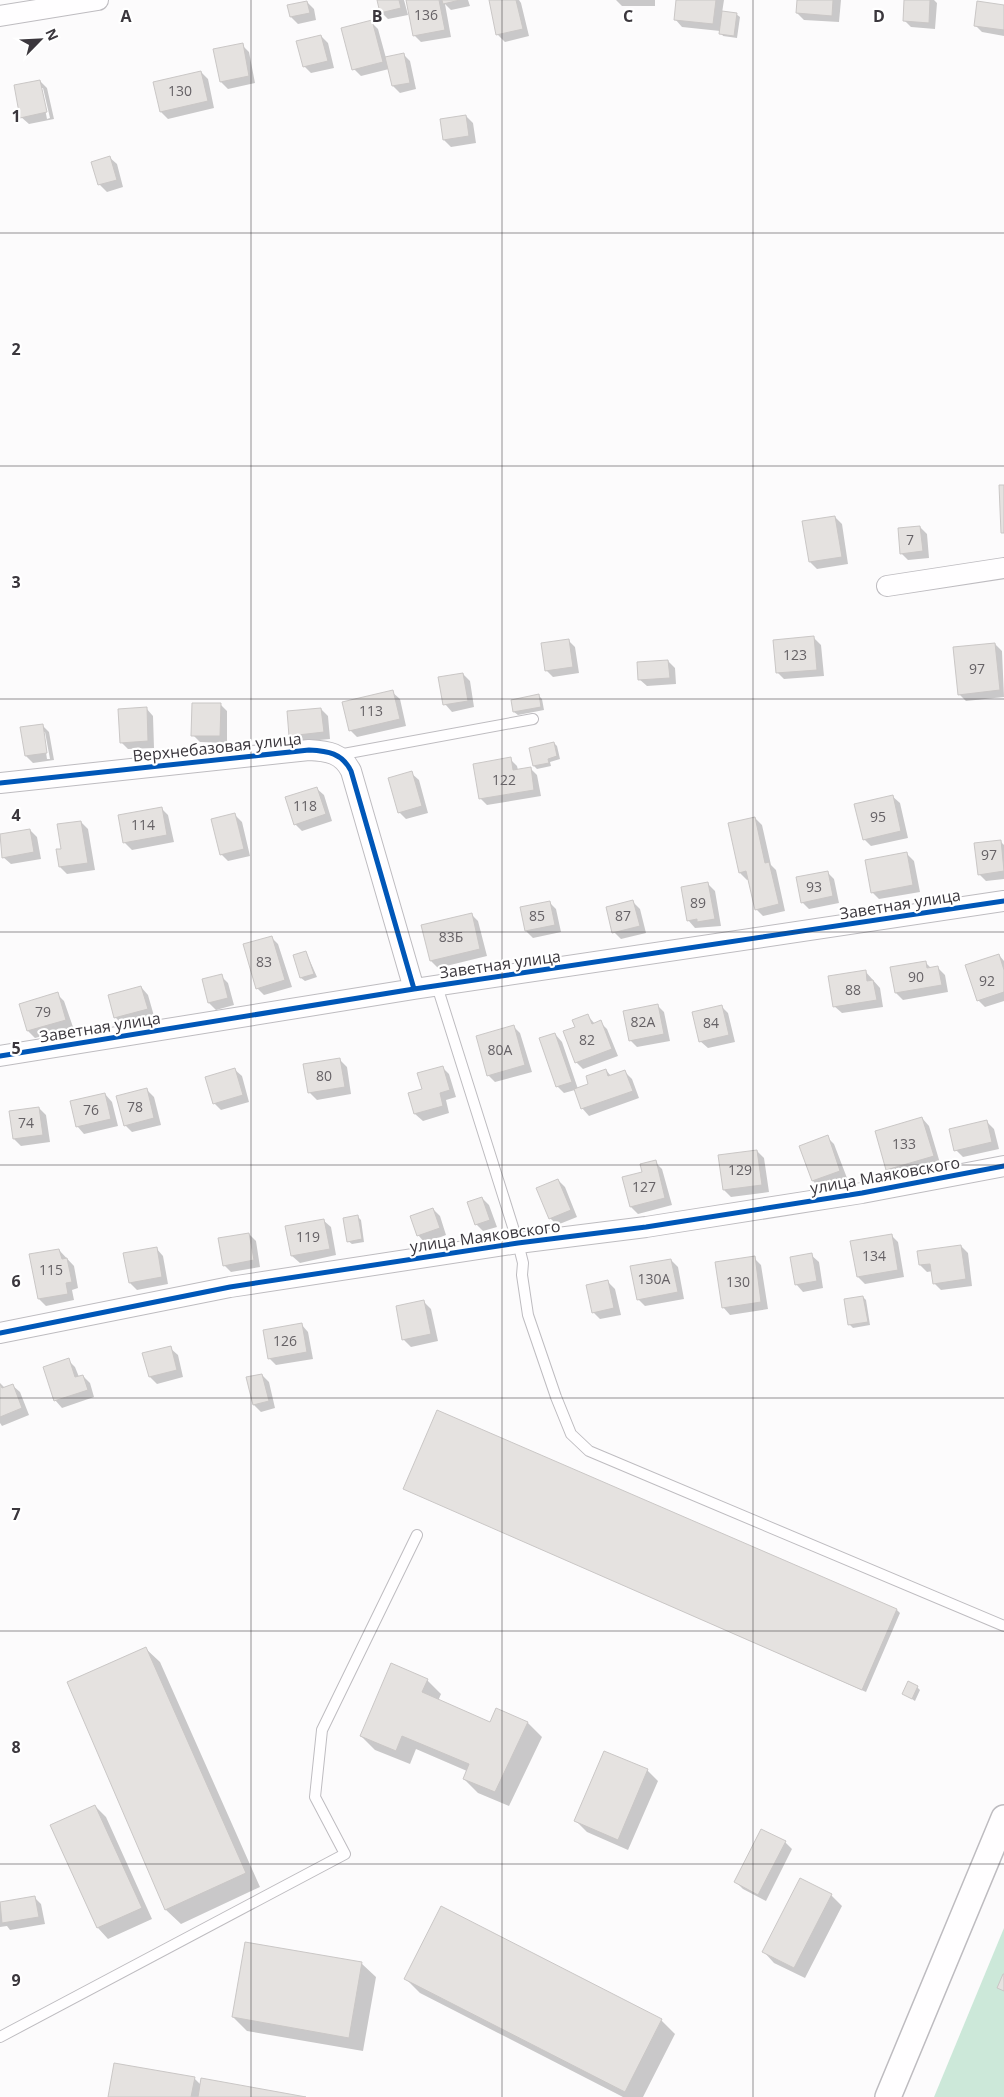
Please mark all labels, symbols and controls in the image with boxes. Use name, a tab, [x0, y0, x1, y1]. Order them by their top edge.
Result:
text: A	[120, 5, 132, 27]
text: B	[372, 5, 382, 27]
house number: 136	[414, 5, 438, 24]
text: C	[623, 5, 633, 27]
text: D	[873, 5, 885, 27]
north arrow	[15, 15, 65, 65]
text: N	[41, 25, 63, 44]
house number: 130	[168, 81, 192, 100]
text: 1	[11, 105, 21, 127]
text: 2	[11, 338, 21, 360]
house number: 7	[906, 530, 914, 549]
text: 3	[11, 571, 21, 593]
house number: 123	[783, 645, 807, 664]
house number: 97	[969, 659, 985, 678]
house number: 113	[359, 701, 383, 720]
street label: Верхнебазовая улица	[131, 727, 303, 767]
house number: 122	[492, 770, 516, 789]
house number: 118	[293, 796, 317, 815]
text: 4	[11, 804, 21, 826]
house number: 95	[870, 807, 886, 826]
house number: 114	[131, 815, 155, 834]
house number: 97	[981, 845, 997, 864]
house number: 93	[806, 877, 822, 896]
street label: Заветная улица	[838, 884, 962, 924]
house number: 89	[690, 893, 706, 912]
house number: 85	[529, 906, 545, 925]
house number: 87	[615, 906, 631, 925]
house number: 83Б	[439, 927, 463, 946]
street label: Заветная улица	[438, 945, 562, 983]
house number: 83	[256, 952, 272, 971]
house number: 90	[908, 967, 924, 986]
house number: 92	[979, 971, 995, 990]
house number: 88	[845, 980, 861, 999]
house number: 79	[35, 1002, 51, 1021]
street label: Заветная улица	[38, 1007, 162, 1047]
house number: 82А	[631, 1012, 656, 1031]
house number: 84	[703, 1013, 719, 1032]
house number: 82	[579, 1030, 595, 1049]
text: 5	[11, 1037, 21, 1059]
house number: 80А	[488, 1040, 513, 1059]
house number: 80	[316, 1066, 332, 1085]
house number: 78	[127, 1097, 143, 1116]
house number: 76	[83, 1100, 99, 1119]
house number: 74	[18, 1113, 34, 1132]
house number: 133	[892, 1134, 916, 1153]
street label: улица Маяковского	[808, 1151, 962, 1199]
house number: 129	[728, 1160, 752, 1179]
house number: 127	[632, 1177, 656, 1196]
street label: улица Маяковского	[408, 1215, 562, 1257]
house number: 119	[296, 1227, 320, 1246]
house number: 134	[862, 1246, 886, 1265]
house number: 115	[39, 1260, 63, 1279]
house number: 130А	[638, 1269, 671, 1288]
text: 6	[11, 1270, 21, 1292]
house number: 130	[726, 1272, 750, 1291]
house number: 126	[273, 1331, 297, 1350]
text: 7	[11, 1503, 21, 1525]
text: 8	[11, 1736, 21, 1758]
text: 9	[11, 1969, 21, 1991]

